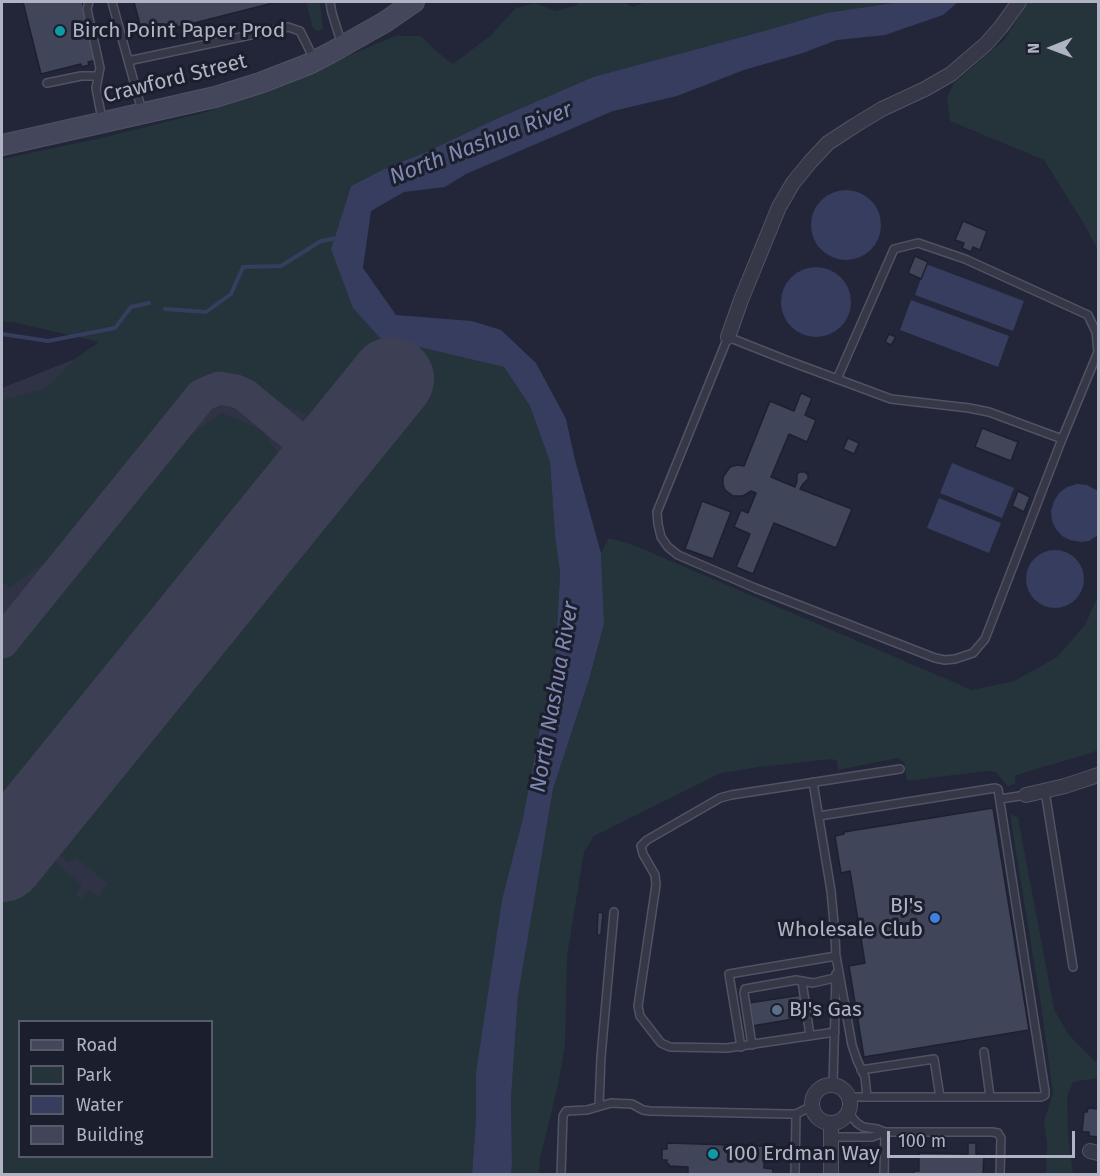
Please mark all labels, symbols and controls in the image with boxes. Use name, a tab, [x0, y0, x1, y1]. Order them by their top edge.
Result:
place label: Birch Point Paper Prod	[72, 18, 285, 44]
north arrow	[1022, 18, 1082, 78]
marker: Birch Point Paper Prod	[53, 24, 67, 38]
text: N	[1024, 43, 1043, 54]
street label: Crawford Street	[101, 49, 249, 109]
water label: North Nashua River	[386, 97, 576, 191]
water label: North Nashua River	[525, 600, 585, 794]
place label: BJ's Wholesale Club	[777, 893, 923, 943]
marker: BJ's Wholesale Club	[928, 911, 942, 925]
place label: BJ's Gas	[789, 997, 862, 1023]
marker: BJ's Gas	[770, 1003, 784, 1017]
legend	[18, 1020, 213, 1158]
text: Road	[76, 1034, 118, 1056]
text: Park	[76, 1064, 111, 1086]
text: Water	[76, 1094, 123, 1116]
scale bar	[890, 1119, 1078, 1157]
text: Building	[76, 1124, 143, 1146]
text: 100 m	[898, 1130, 946, 1152]
place label: 100 Erdman Way	[725, 1141, 880, 1167]
marker: 100 Erdman Way	[706, 1147, 720, 1161]

